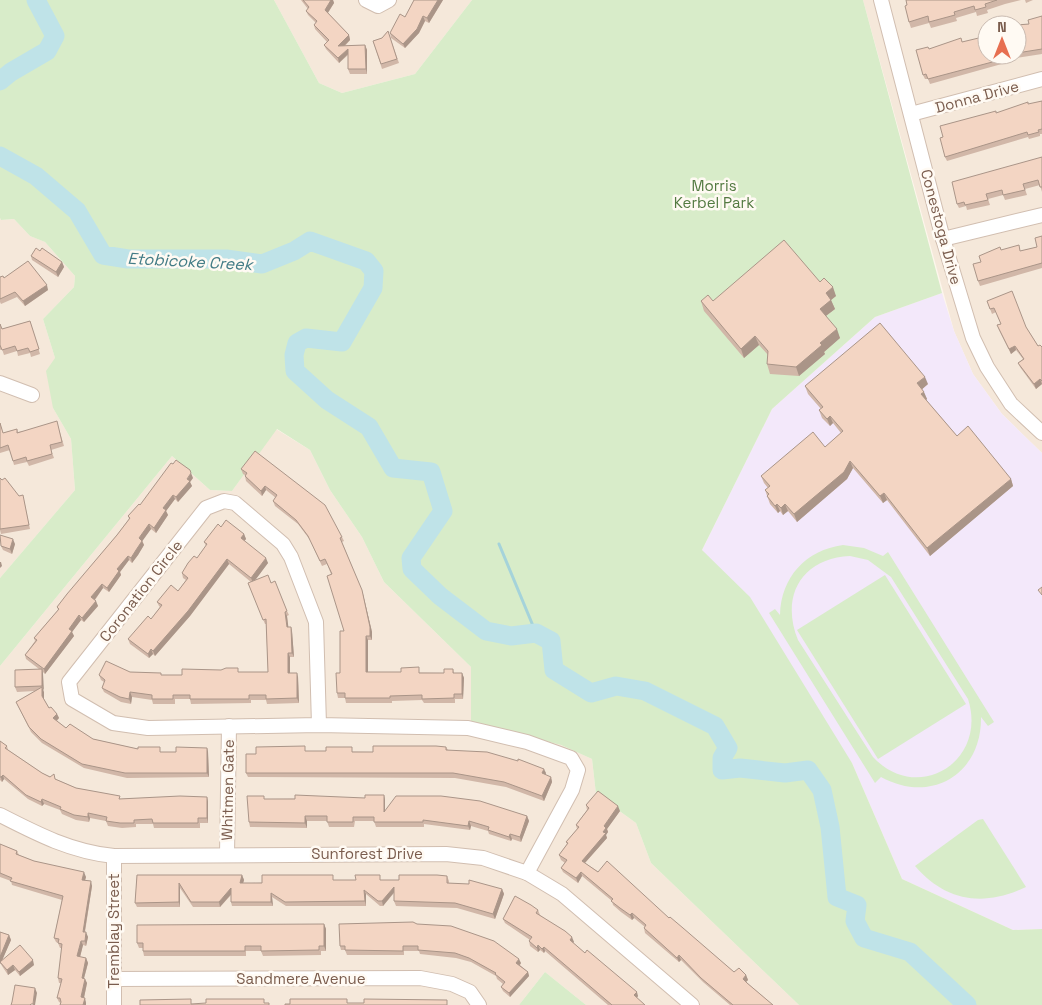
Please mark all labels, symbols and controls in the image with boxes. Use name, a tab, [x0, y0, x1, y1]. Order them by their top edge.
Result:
north arrow	[977, 15, 1027, 65]
text: N	[997, 18, 1007, 36]
street label: Donna Drive	[933, 76, 1021, 117]
street label: Conestoga Drive	[917, 167, 966, 287]
park label: Morris Kerbel Park	[674, 176, 754, 212]
water label: Etobicoke Creek	[127, 248, 255, 275]
street label: Coronation Circle	[95, 536, 186, 645]
street label: Whitmen Gate	[217, 739, 238, 841]
street label: Sunforest Drive	[311, 844, 423, 863]
street label: Tremblay Street	[104, 873, 123, 989]
street label: Sandmere Avenue	[236, 969, 366, 988]

